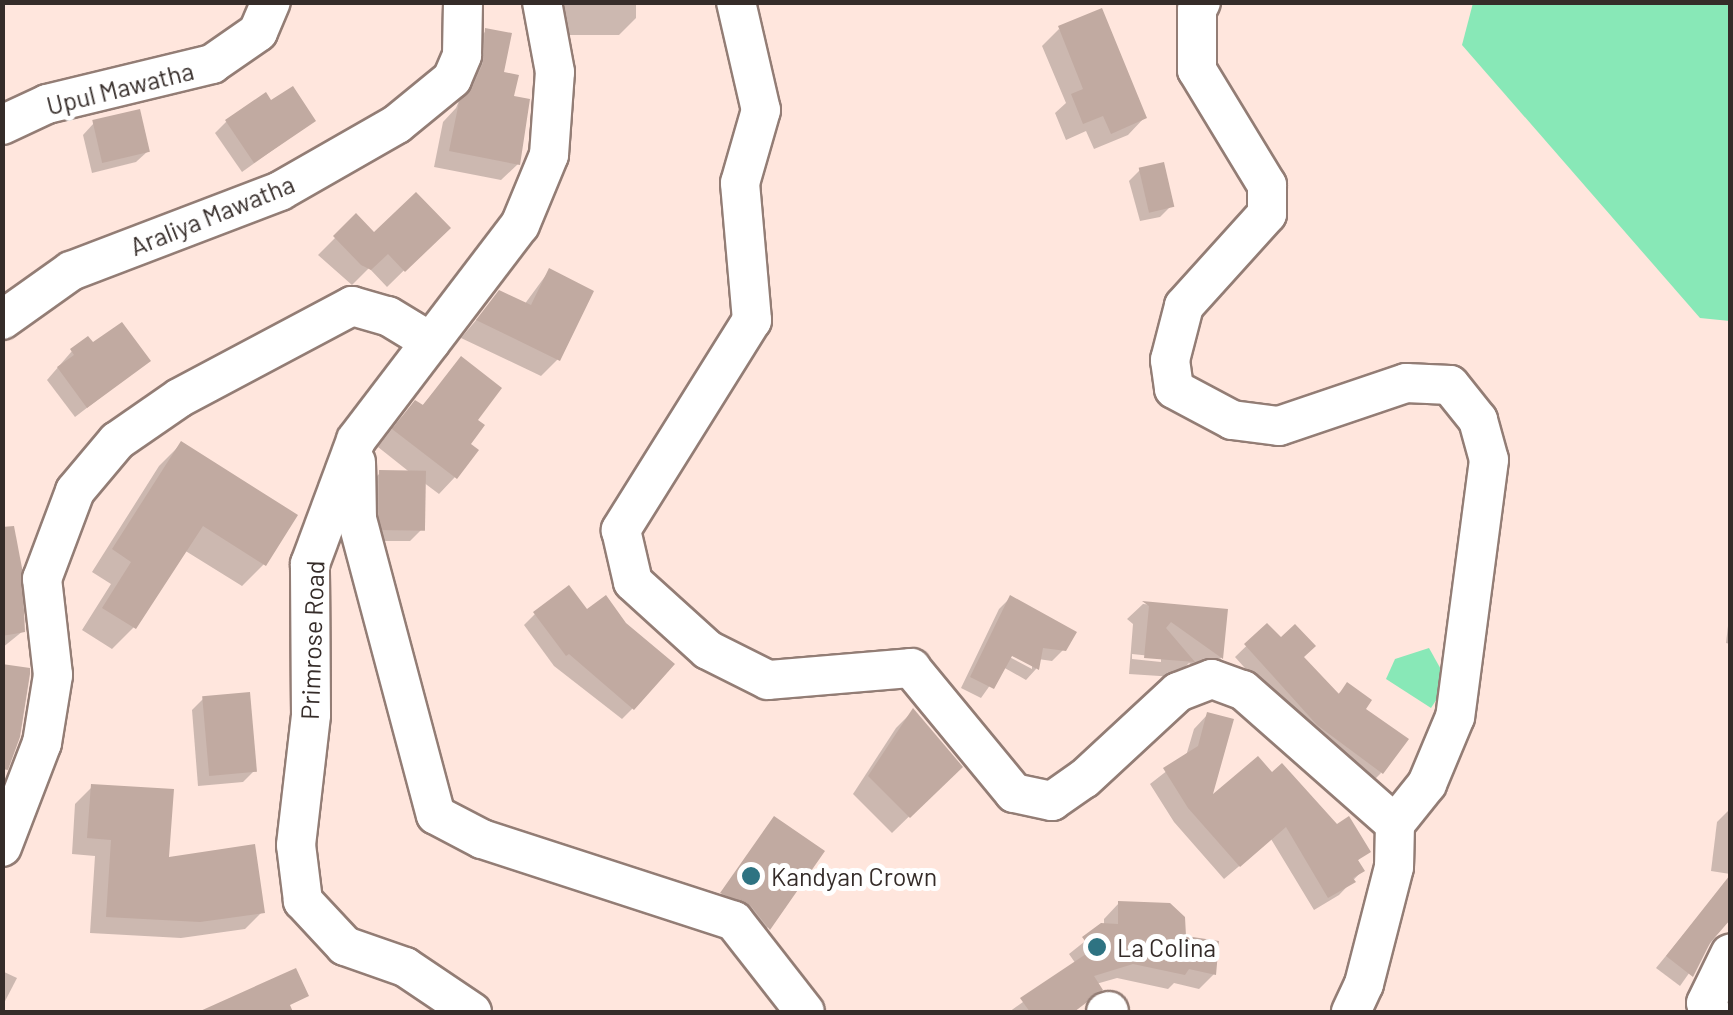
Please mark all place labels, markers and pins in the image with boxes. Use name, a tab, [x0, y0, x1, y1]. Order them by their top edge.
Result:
place label: Kandyan Crown	[771, 861, 937, 891]
marker: Kandyan Crown	[740, 865, 762, 887]
place label: La Colina	[1117, 932, 1216, 962]
marker: La Colina	[1086, 936, 1108, 958]

